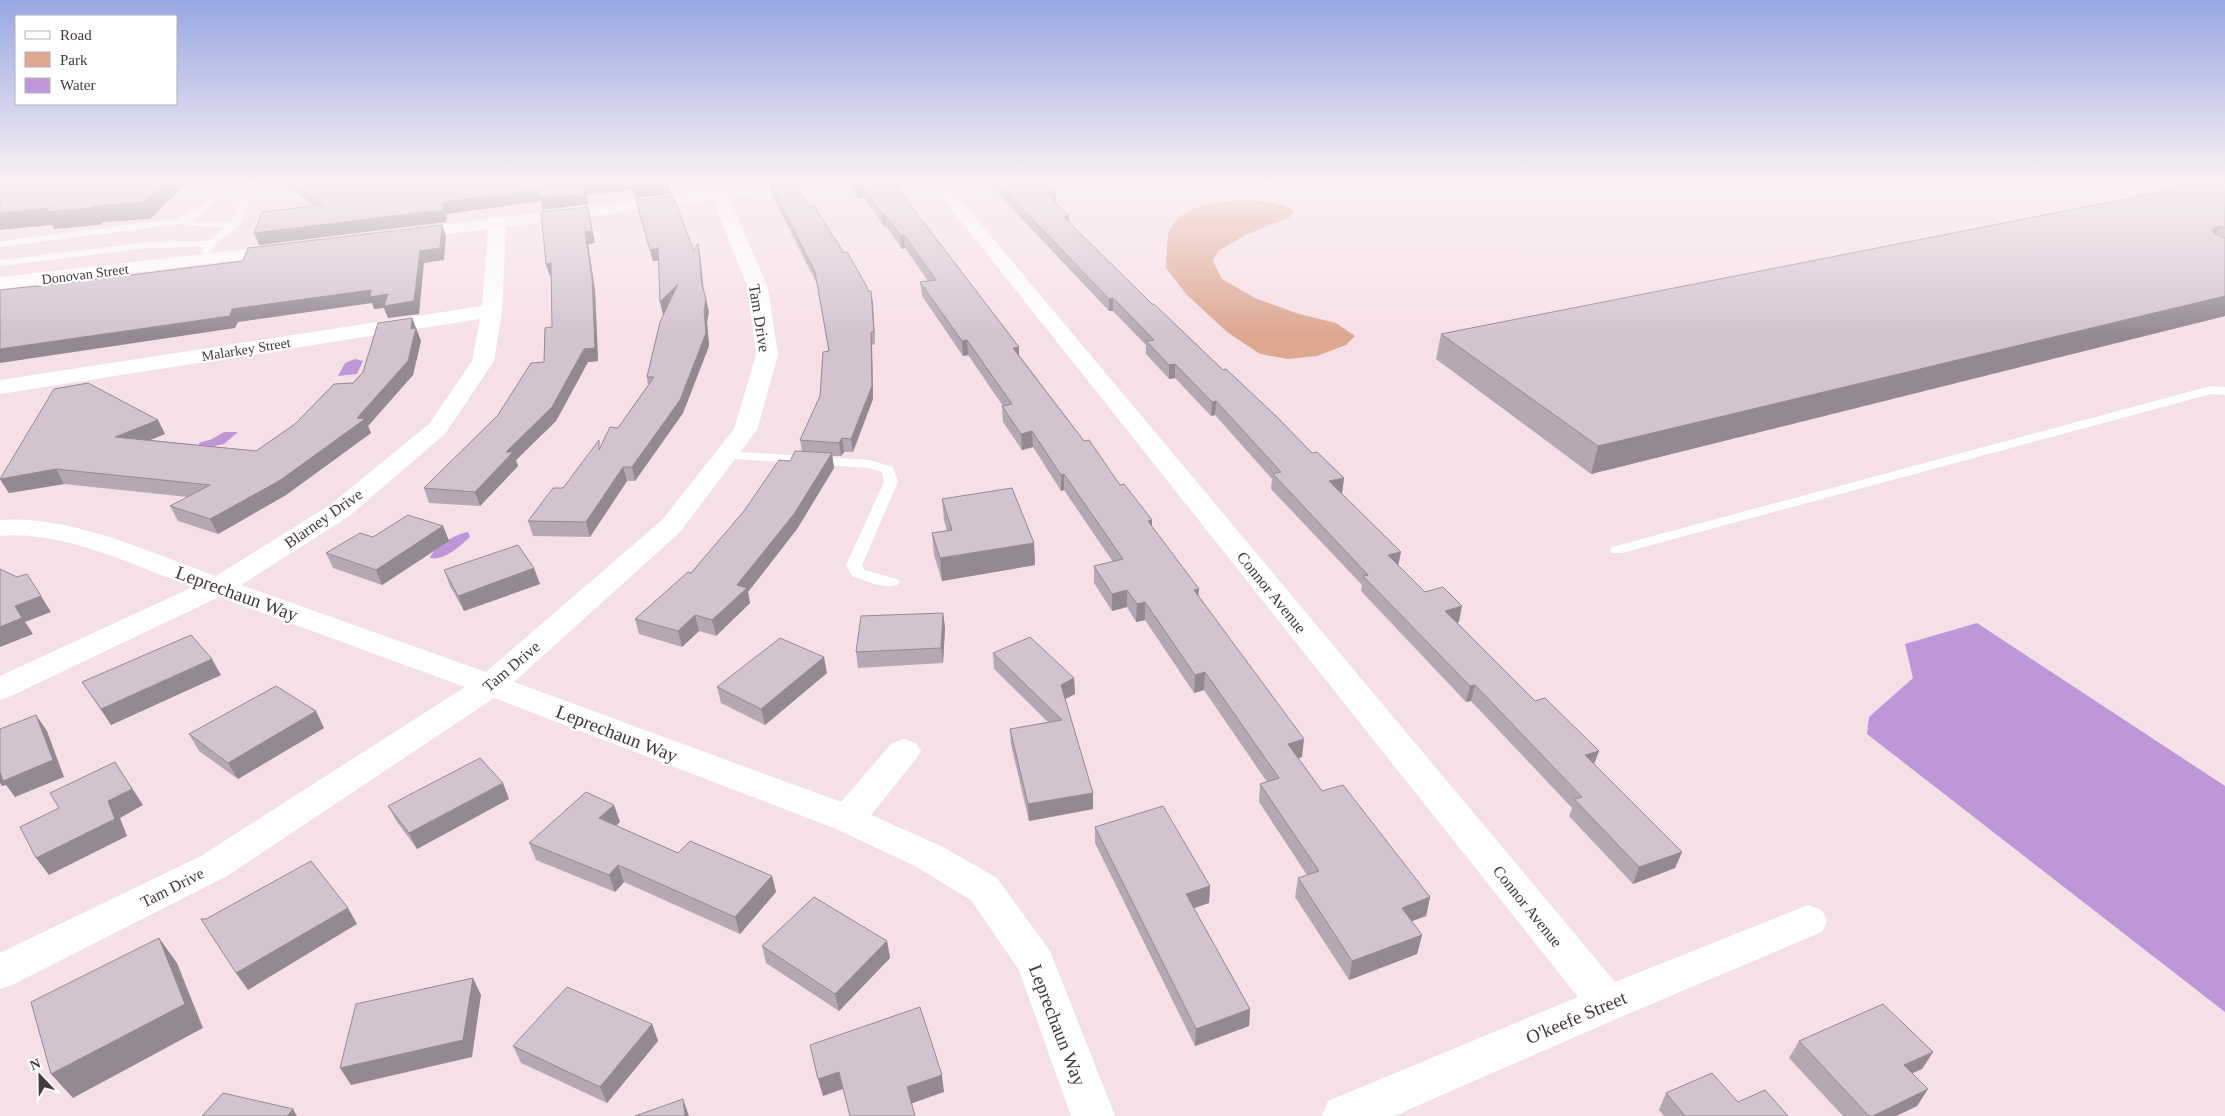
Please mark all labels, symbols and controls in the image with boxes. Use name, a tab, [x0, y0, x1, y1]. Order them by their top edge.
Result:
legend	[15, 15, 178, 105]
text: Road	[60, 27, 92, 43]
text: Park	[60, 52, 88, 68]
text: Water	[60, 77, 95, 93]
street label: Donovan Street	[41, 262, 129, 287]
street label: Tam Drive	[746, 283, 773, 353]
street label: Malarkey Street	[201, 335, 292, 364]
street label: Blarney Drive	[281, 485, 366, 552]
street label: Connor Avenue	[1234, 548, 1310, 636]
street label: Leprechaun Way	[173, 562, 301, 625]
street label: Tam Drive	[480, 638, 543, 695]
street label: Leprechaun Way	[553, 701, 681, 766]
street label: Connor Avenue	[1490, 862, 1566, 950]
street label: Tam Drive	[138, 864, 207, 911]
street label: Leprechaun Way	[1025, 961, 1091, 1089]
street label: O'keefe Street	[1523, 987, 1630, 1048]
north arrow	[15, 1051, 65, 1101]
text: N	[28, 1056, 43, 1073]

